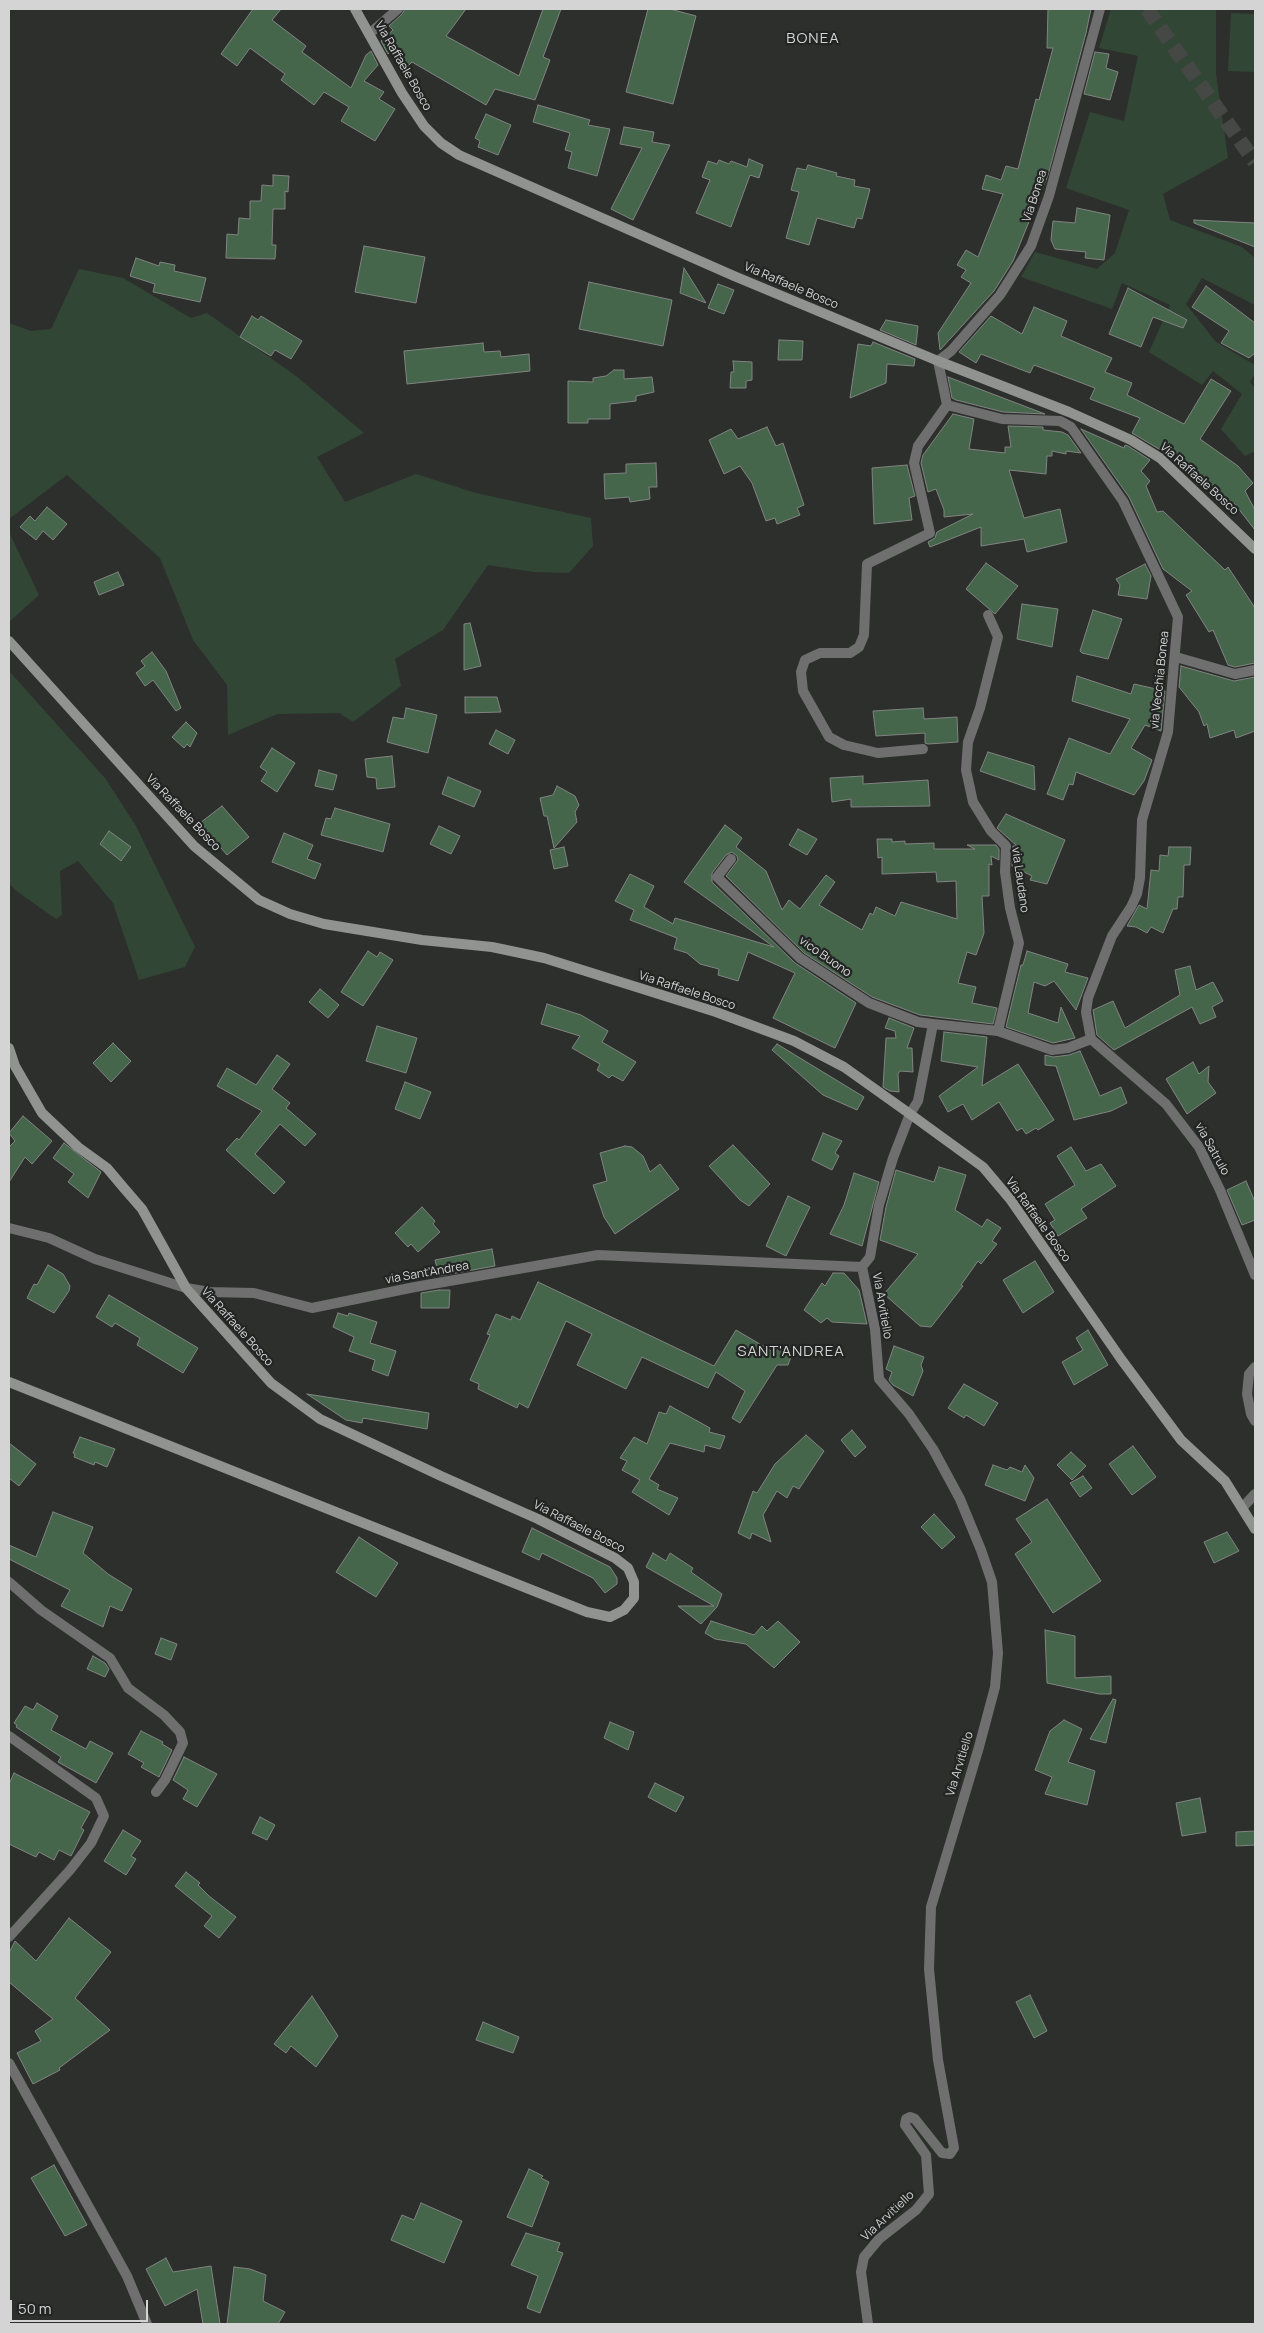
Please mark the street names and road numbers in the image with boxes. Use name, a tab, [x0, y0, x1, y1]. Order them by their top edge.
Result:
street label: Via Raffaele Bosco	[372, 19, 434, 113]
street label: Via Bonea	[1020, 168, 1050, 224]
street label: Via Raffaele Bosco	[742, 260, 840, 312]
street label: Via Raffaele Bosco	[1157, 440, 1241, 518]
street label: via Vecchia Bonea	[1148, 630, 1172, 730]
street label: Via Raffaele Bosco	[143, 772, 223, 854]
street label: via Laudano	[1008, 846, 1032, 914]
street label: vico Buono	[796, 934, 854, 980]
street label: Via Raffaele Bosco	[637, 969, 737, 1013]
street label: via Satrulo	[1192, 1120, 1232, 1178]
street label: Via Raffaele Bosco	[1002, 1175, 1074, 1265]
street label: via Sant'Andrea	[384, 1259, 470, 1287]
street label: Via Arvitiello	[869, 1272, 895, 1340]
street label: Via Raffaele Bosco	[198, 1285, 276, 1369]
street label: Via Raffaele Bosco	[531, 1498, 627, 1556]
street label: Via Arvitiello	[943, 1730, 977, 1798]
street label: Via Arvitiello	[859, 2188, 917, 2244]

